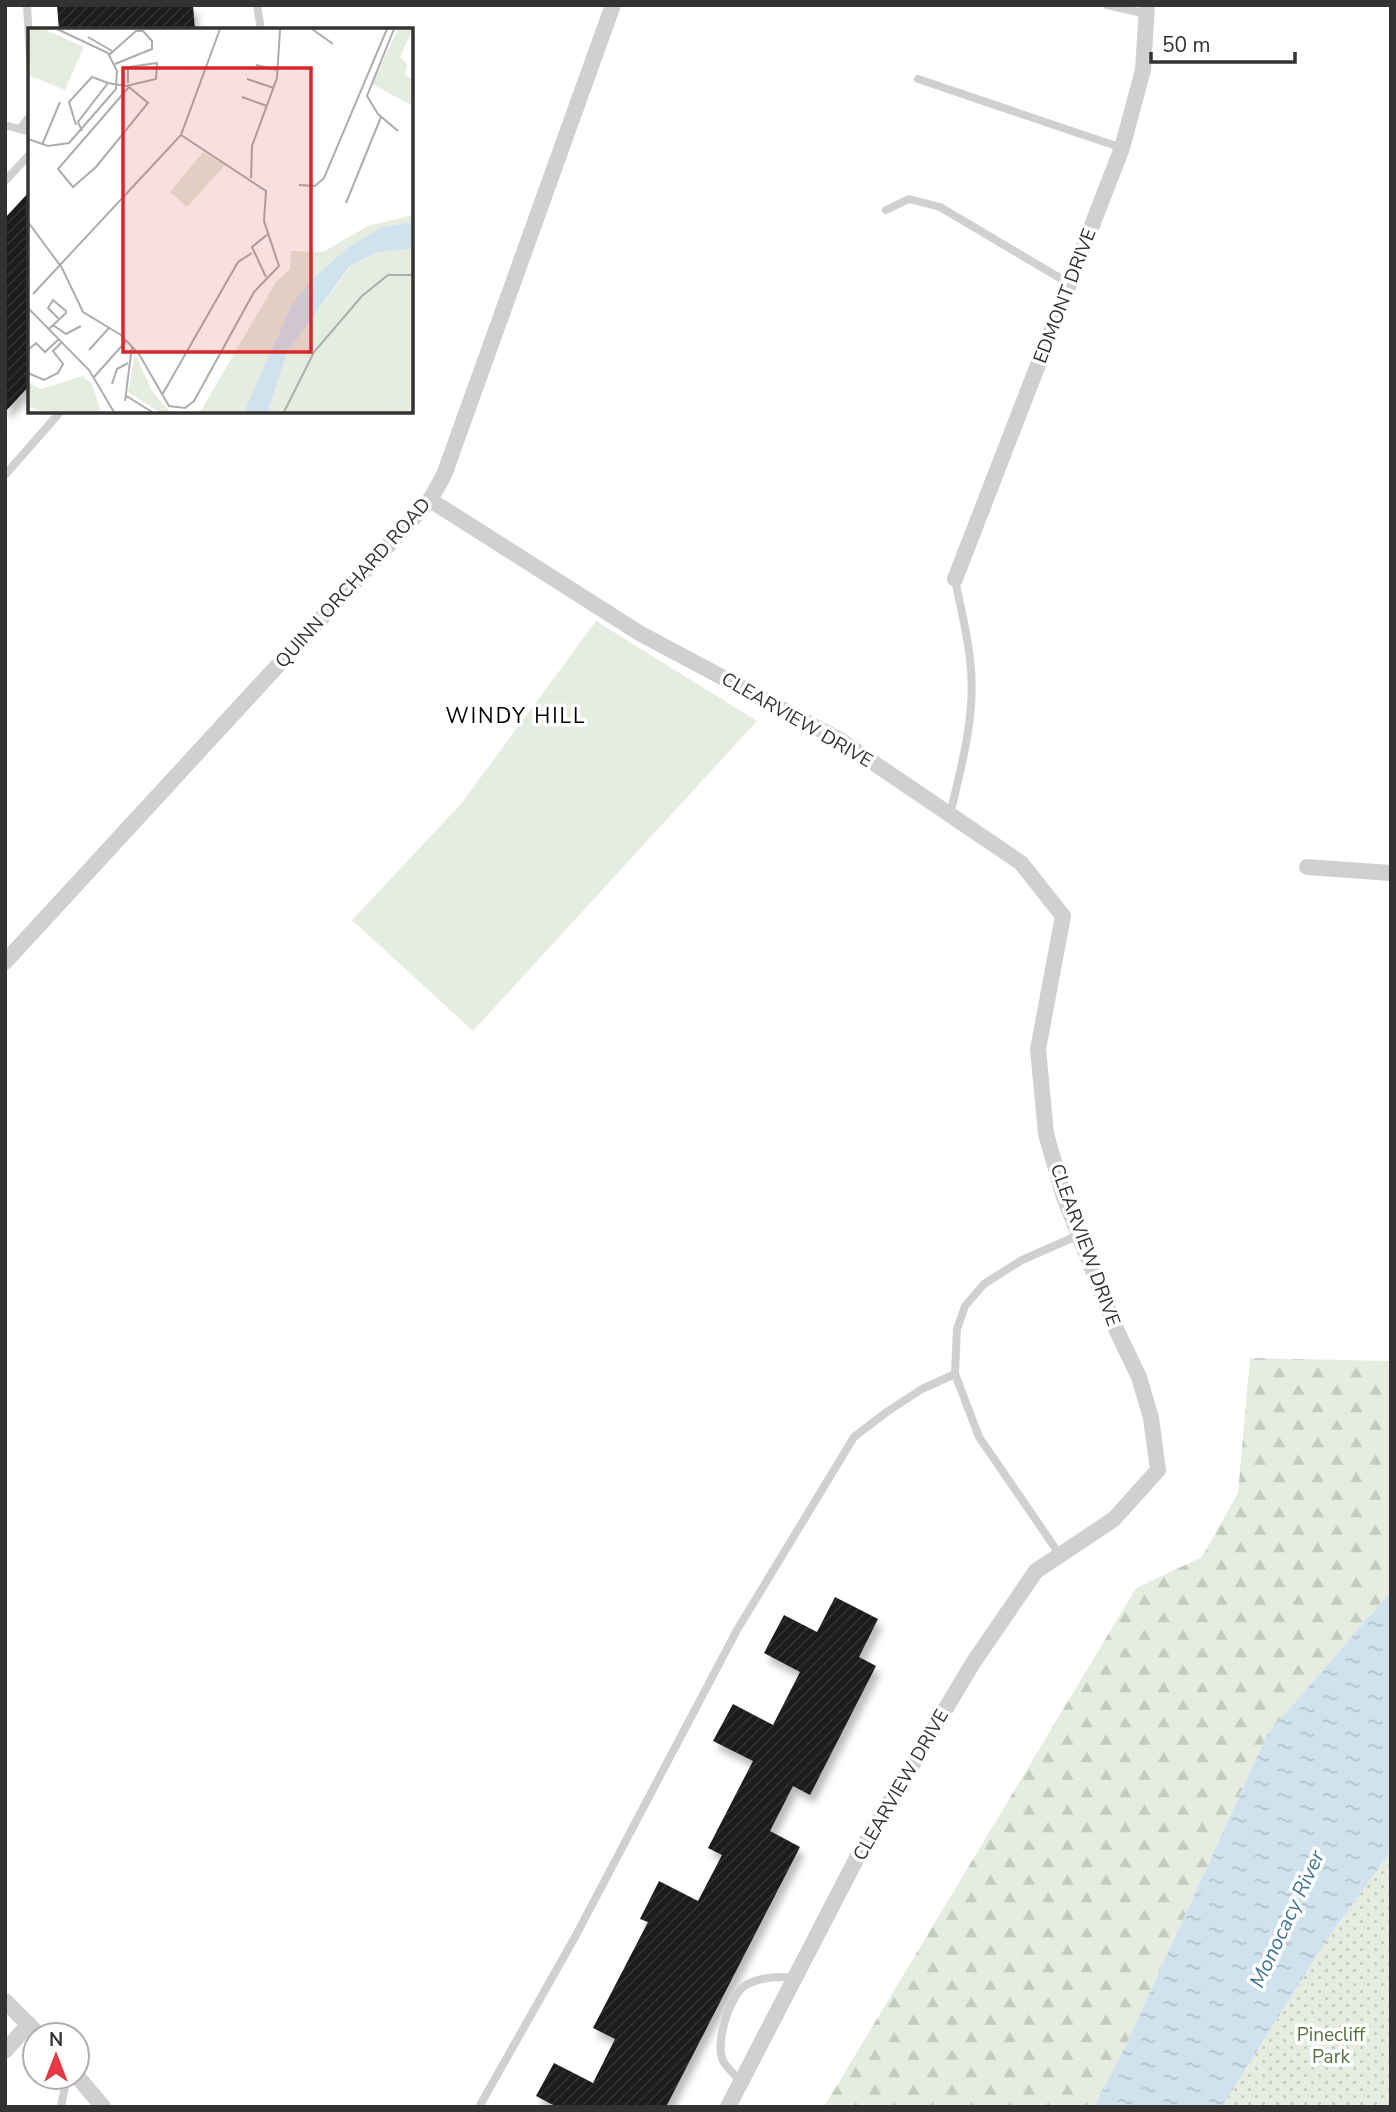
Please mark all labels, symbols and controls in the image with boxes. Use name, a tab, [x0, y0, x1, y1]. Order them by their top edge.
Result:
scale bar	[1151, 21, 1294, 65]
inset map	[28, 28, 413, 413]
text: 50 m	[1162, 31, 1211, 59]
street label: EDMONT DRIVE	[1027, 225, 1103, 367]
street label: QUINN ORCHARD ROAD	[269, 492, 437, 674]
street label: CLEARVIEW DRIVE	[717, 666, 877, 774]
district label: WINDY HILL	[446, 702, 586, 730]
street label: CLEARVIEW DRIVE	[1044, 1160, 1126, 1330]
street label: CLEARVIEW DRIVE	[847, 1705, 955, 1865]
water label: Monocacy River	[1243, 1845, 1331, 1992]
north arrow	[21, 2021, 91, 2091]
park label: Pinecliff Park	[1297, 2022, 1366, 2070]
text: N	[49, 2027, 63, 2053]

